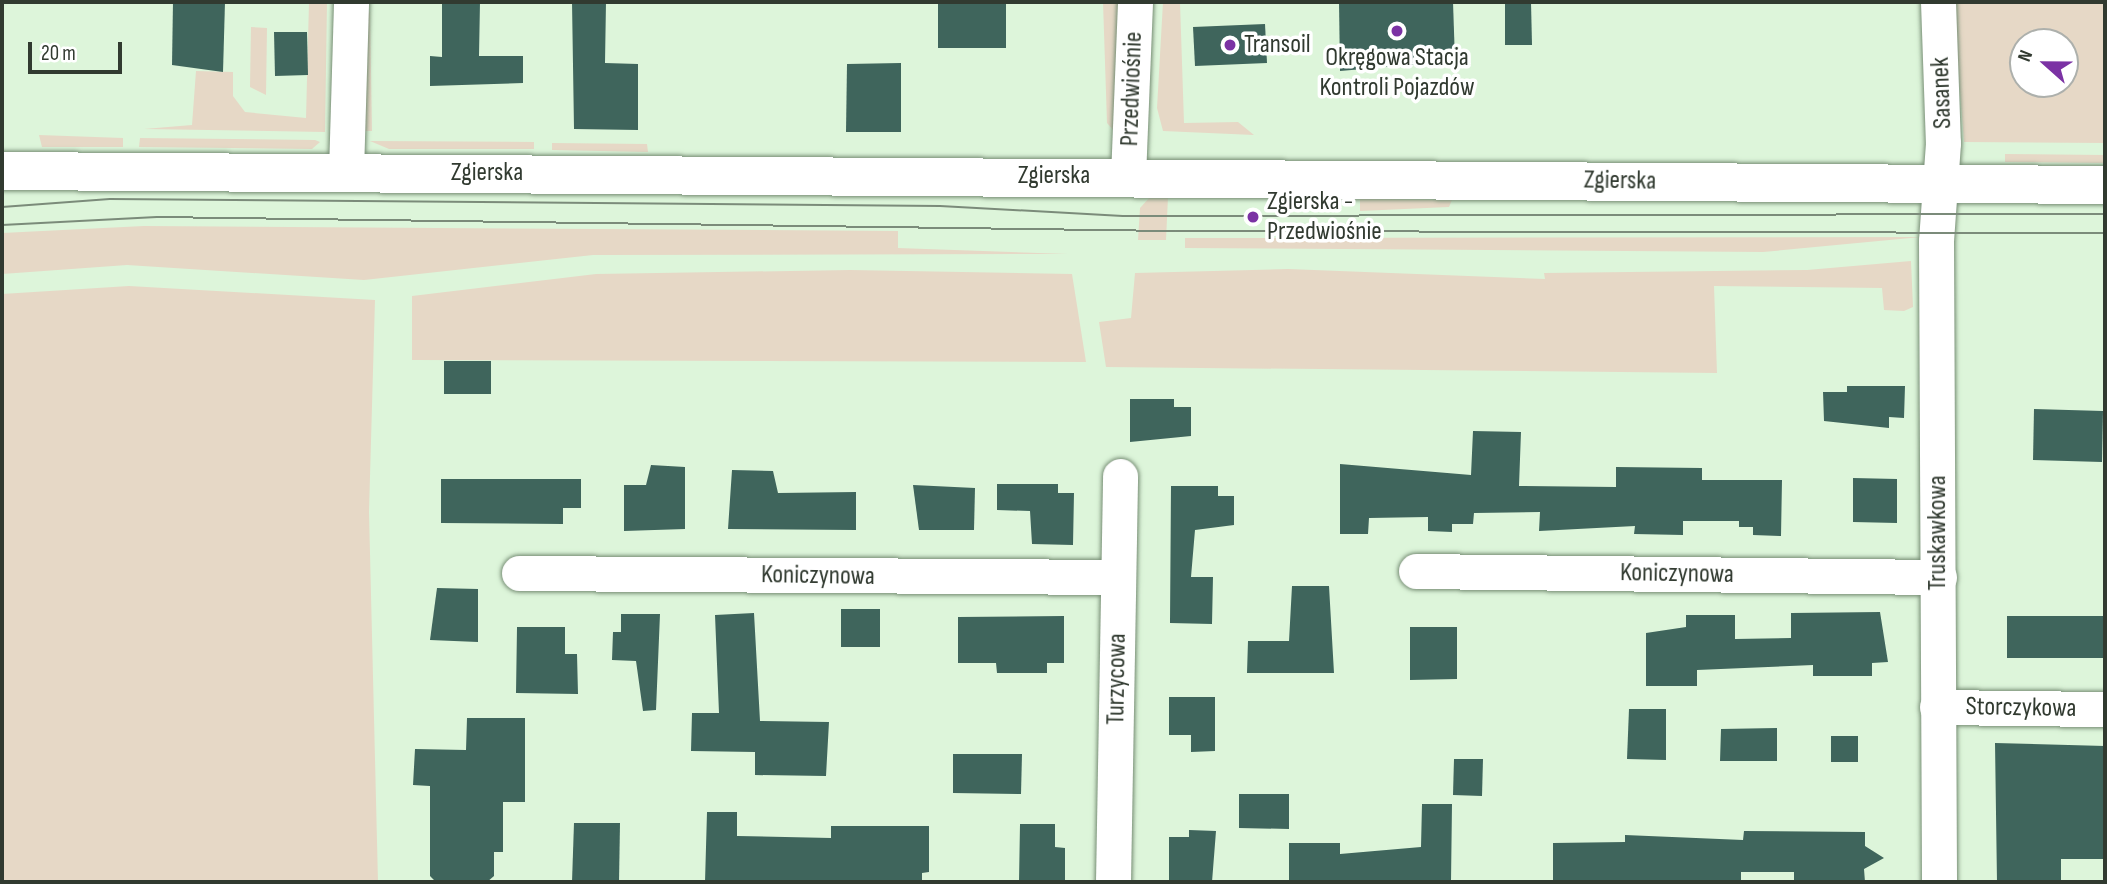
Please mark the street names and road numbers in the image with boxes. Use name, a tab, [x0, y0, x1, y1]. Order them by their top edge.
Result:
street label: Przedwiośnie	[1114, 31, 1150, 147]
street label: Sasanek	[1925, 57, 1959, 129]
street label: Zgierska	[451, 157, 523, 189]
street label: Zgierska	[1018, 160, 1090, 192]
street label: Zgierska	[1583, 165, 1657, 197]
street label: Truskawkowa	[1922, 475, 1954, 591]
street label: Koniczynowa	[1620, 557, 1734, 591]
street label: Koniczynowa	[761, 559, 875, 593]
street label: Turzycowa	[1101, 633, 1133, 725]
street label: Storczykowa	[1965, 691, 2077, 725]

